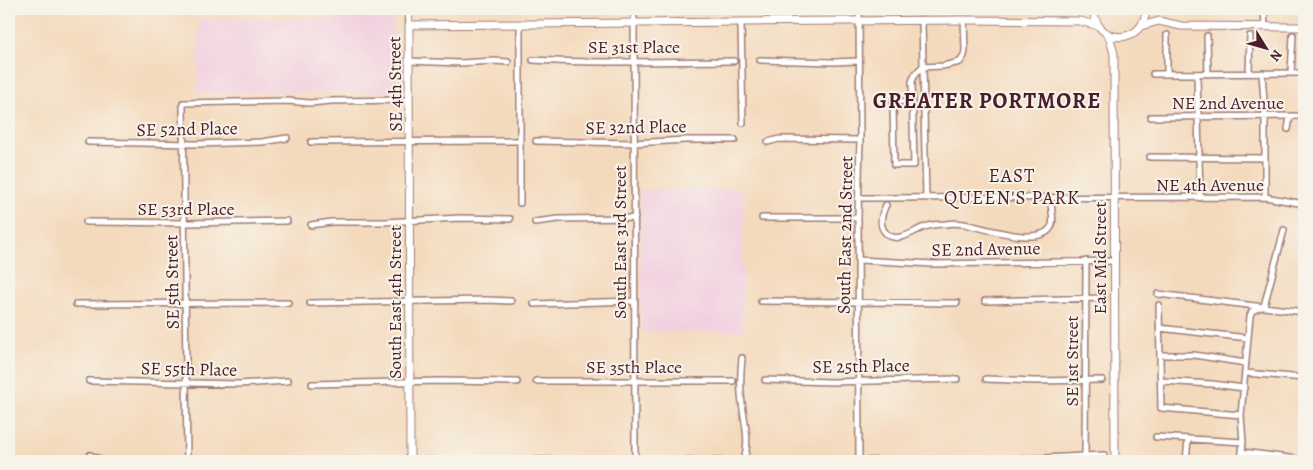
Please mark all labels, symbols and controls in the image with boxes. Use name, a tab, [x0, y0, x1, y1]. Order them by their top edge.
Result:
north arrow	[1240, 22, 1290, 72]
street label: SE 31st Place	[588, 35, 680, 59]
street label: SE 4th Street	[382, 36, 408, 132]
text: N	[1265, 46, 1287, 65]
district label: GREATER PORTMORE	[873, 86, 1101, 116]
street label: NE 2nd Avenue	[1172, 91, 1284, 115]
street label: SE 32nd Place	[585, 114, 687, 140]
street label: SE 52nd Place	[136, 116, 238, 142]
street label: South East 2nd Street	[832, 156, 858, 314]
district label: EAST QUEEN'S PARK	[944, 163, 1080, 211]
street label: South East 3rd Street	[608, 165, 632, 319]
street label: NE 4th Avenue	[1156, 173, 1264, 197]
street label: SE 53rd Place	[137, 197, 235, 221]
street label: East Mid Street	[1088, 201, 1112, 315]
street label: South East 4th Street	[383, 225, 407, 379]
street label: SE 5th Street	[159, 234, 185, 330]
street label: SE 2nd Avenue	[931, 236, 1041, 262]
street label: SE 1st Street	[1060, 315, 1084, 406]
street label: SE 25th Place	[812, 353, 910, 379]
street label: SE 35th Place	[586, 355, 682, 379]
street label: SE 55th Place	[141, 356, 237, 382]

